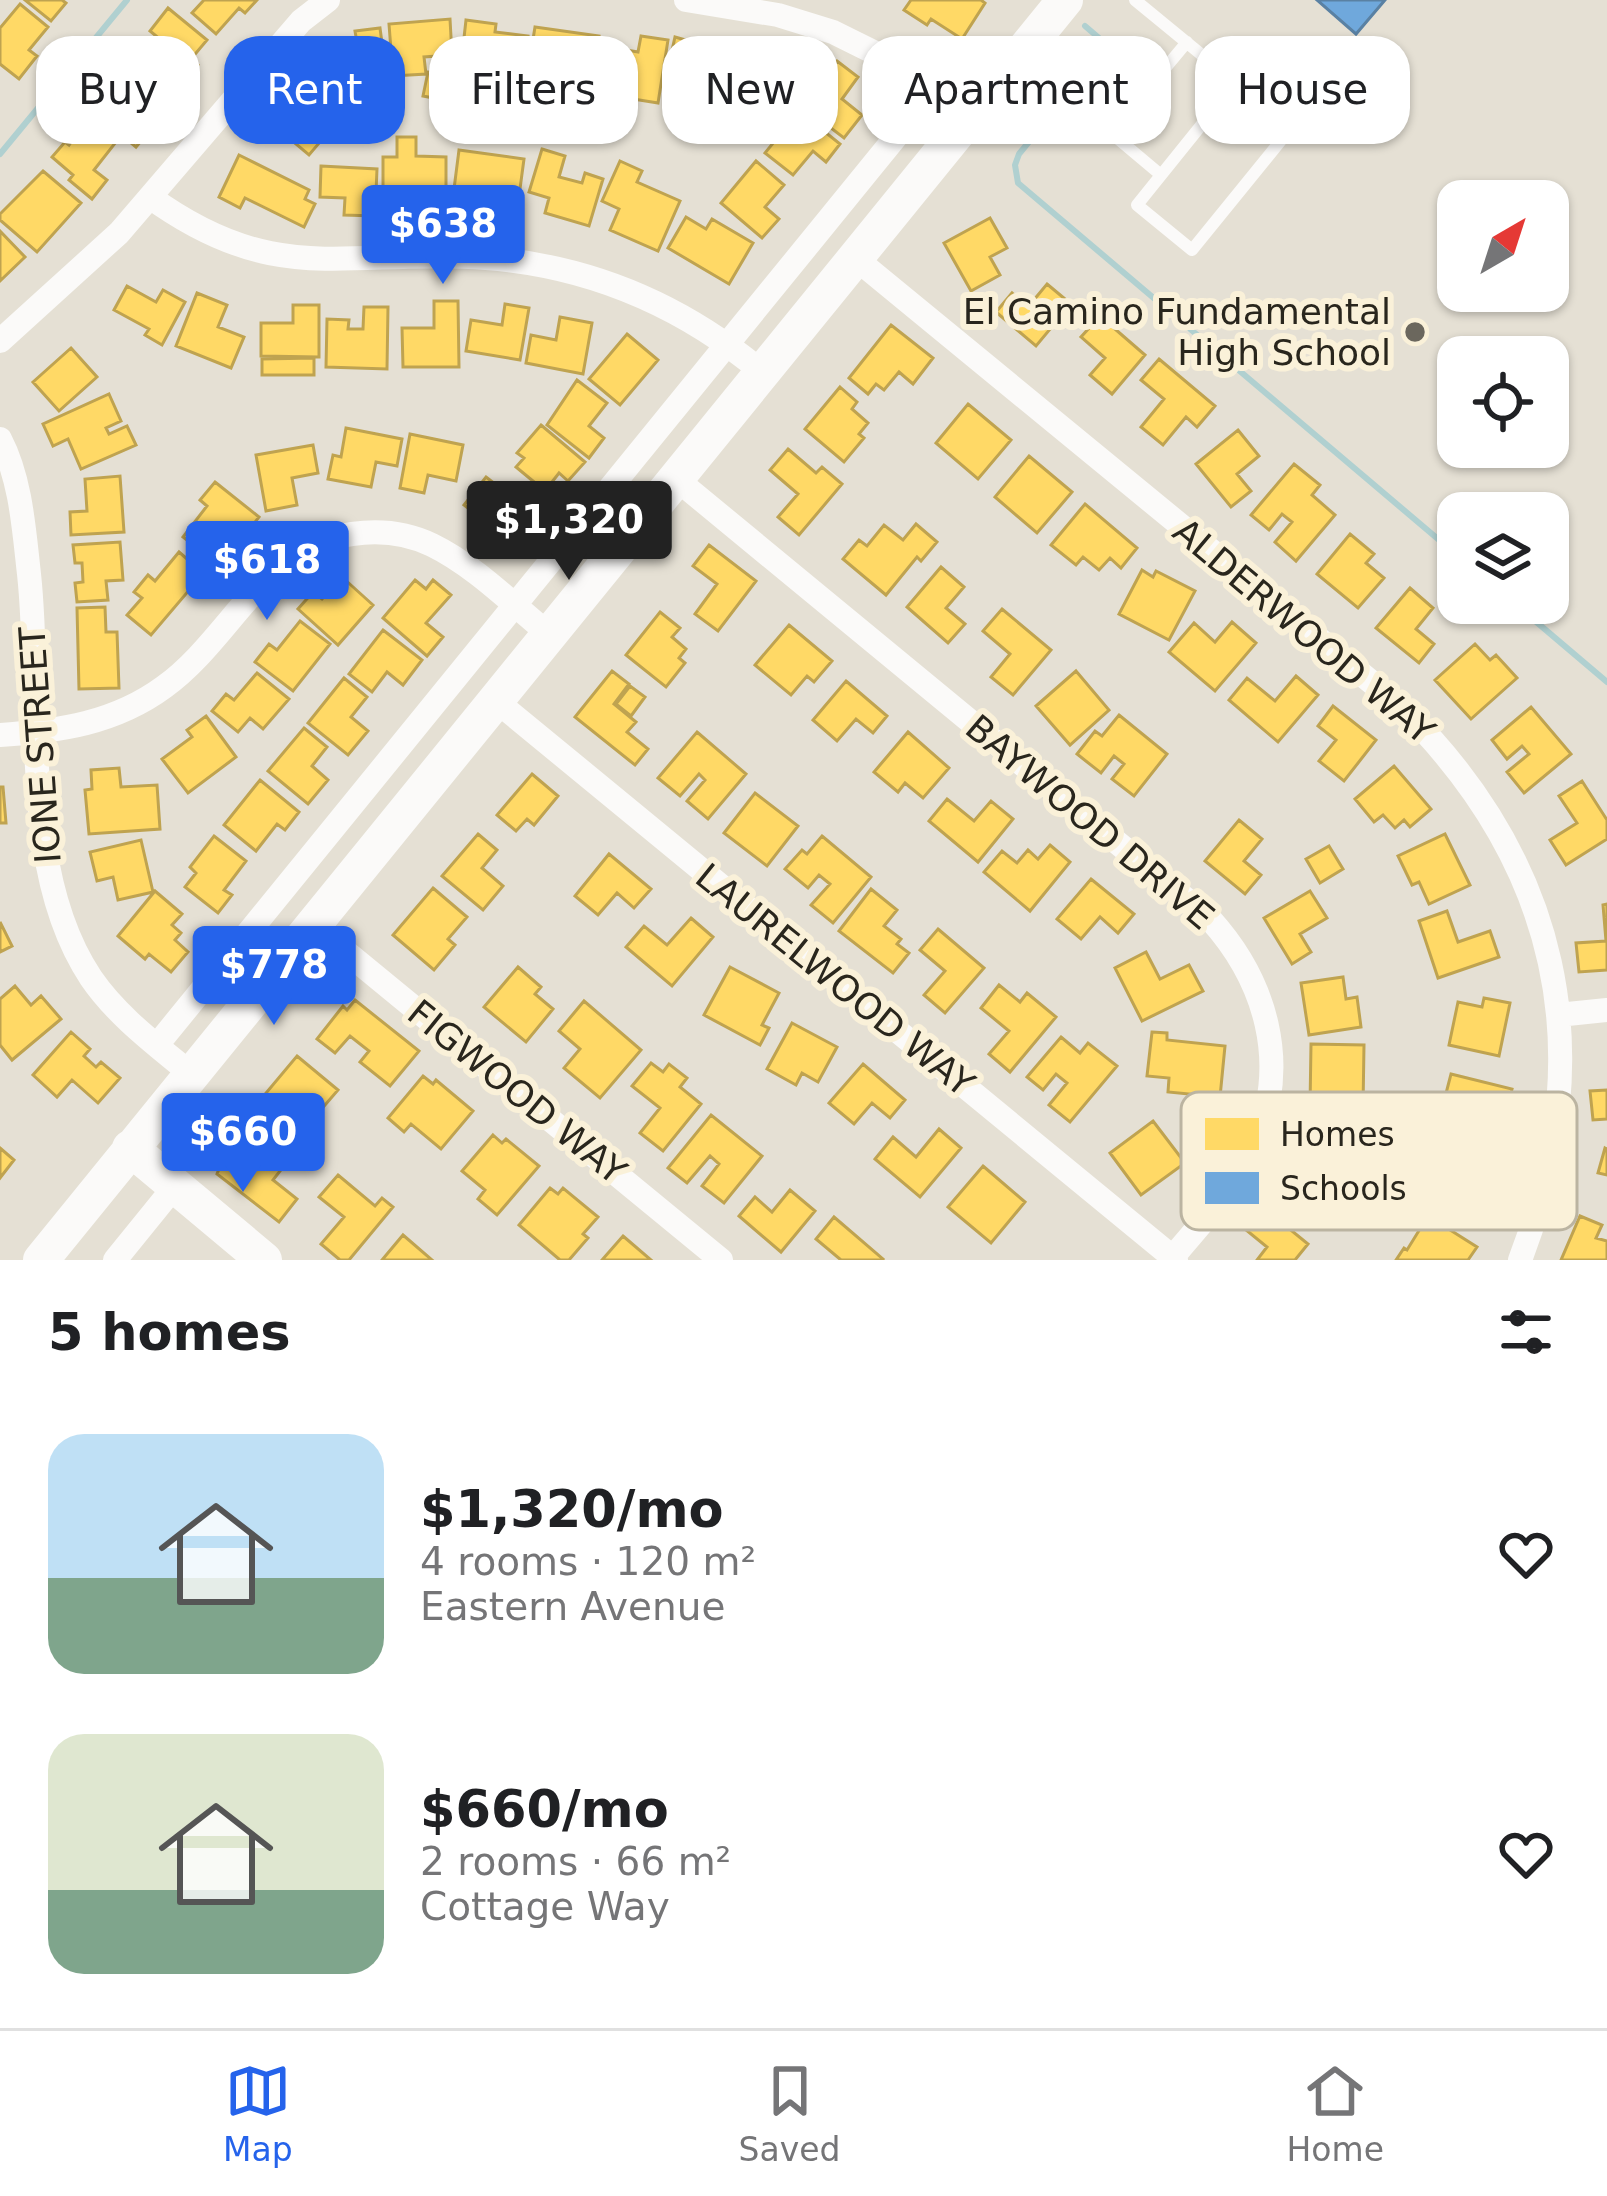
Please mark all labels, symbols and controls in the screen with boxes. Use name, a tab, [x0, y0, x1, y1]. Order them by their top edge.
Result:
chip: Buy	[36, 36, 200, 144]
chip: Rent	[224, 36, 405, 144]
chip: Filters	[429, 36, 638, 144]
chip: New	[662, 36, 838, 144]
chip: Apartment	[862, 36, 1171, 144]
chip: House	[1195, 36, 1410, 144]
north arrow	[1437, 180, 1569, 312]
map controls	[1437, 180, 1569, 624]
pin: $638	[372, 185, 514, 287]
text: $638	[389, 201, 497, 246]
place label: El Camino Fundamental High School	[963, 291, 1391, 373]
marker: El Camino Fundamental High School	[1402, 319, 1428, 345]
button: locate	[1437, 336, 1569, 468]
pin: $1,320	[471, 481, 667, 583]
button: layers	[1437, 492, 1569, 624]
text: $1,320	[494, 497, 644, 542]
street label: ALDERWOOD WAY	[1165, 510, 1443, 753]
pin: $618	[196, 521, 338, 623]
text: $618	[213, 537, 321, 582]
street label: IONE STREET	[11, 624, 69, 865]
street label: BAYWOOD DRIVE	[958, 706, 1222, 938]
street label: LAURELWOOD WAY	[688, 855, 983, 1105]
pin: $778	[203, 926, 345, 1028]
text: $778	[220, 942, 328, 987]
street label: FIGWOOD WAY	[400, 992, 635, 1193]
legend	[1181, 1092, 1577, 1230]
pin: $660	[172, 1093, 314, 1195]
text: $660	[189, 1109, 297, 1154]
text: Homes	[1280, 1115, 1395, 1154]
text: Schools	[1280, 1169, 1407, 1208]
icon: filters	[1493, 1299, 1559, 1365]
text: 5 homes	[48, 1303, 291, 1362]
text: $1,320/mo	[420, 1480, 724, 1539]
icon: home	[144, 1482, 288, 1626]
icon: heart	[1493, 1521, 1559, 1587]
text: 4 rooms · 120 m²	[420, 1539, 756, 1584]
text: Eastern Avenue	[420, 1584, 726, 1629]
text: $660/mo	[420, 1780, 669, 1839]
icon: home	[144, 1782, 288, 1926]
icon: heart	[1493, 1821, 1559, 1887]
text: 2 rooms · 66 m²	[420, 1839, 731, 1884]
text: Cottage Way	[420, 1884, 670, 1929]
tab: Map	[223, 2058, 293, 2169]
tab: Saved	[739, 2058, 841, 2169]
tab: Home	[1287, 2058, 1384, 2169]

